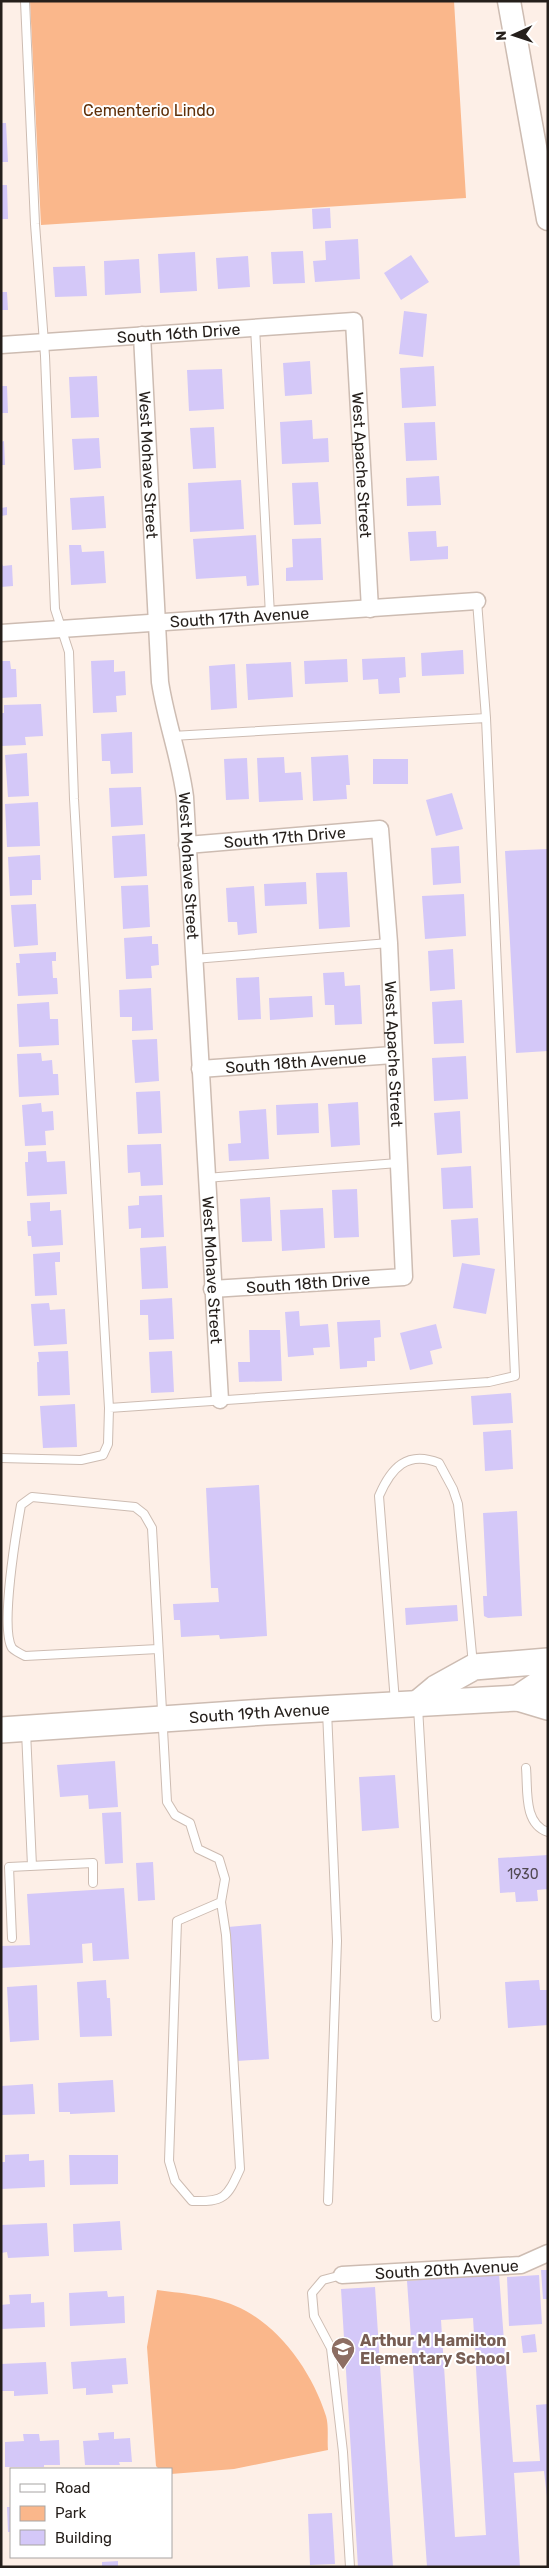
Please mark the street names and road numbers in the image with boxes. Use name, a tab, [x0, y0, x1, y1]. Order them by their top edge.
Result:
street label: South 16th Drive	[116, 320, 241, 347]
street label: West Mohave Street	[135, 391, 162, 539]
street label: West Apache Street	[348, 391, 375, 539]
street label: South 17th Avenue	[169, 603, 310, 632]
street label: West Mohave Street	[175, 791, 202, 940]
street label: South 17th Drive	[223, 823, 346, 852]
street label: West Apache Street	[381, 980, 406, 1127]
street label: South 18th Avenue	[225, 1048, 367, 1077]
street label: West Mohave Street	[198, 1196, 226, 1344]
street label: South 18th Drive	[245, 1270, 371, 1297]
street label: South 19th Avenue	[189, 1699, 330, 1727]
street label: South 20th Avenue	[374, 2256, 519, 2283]

